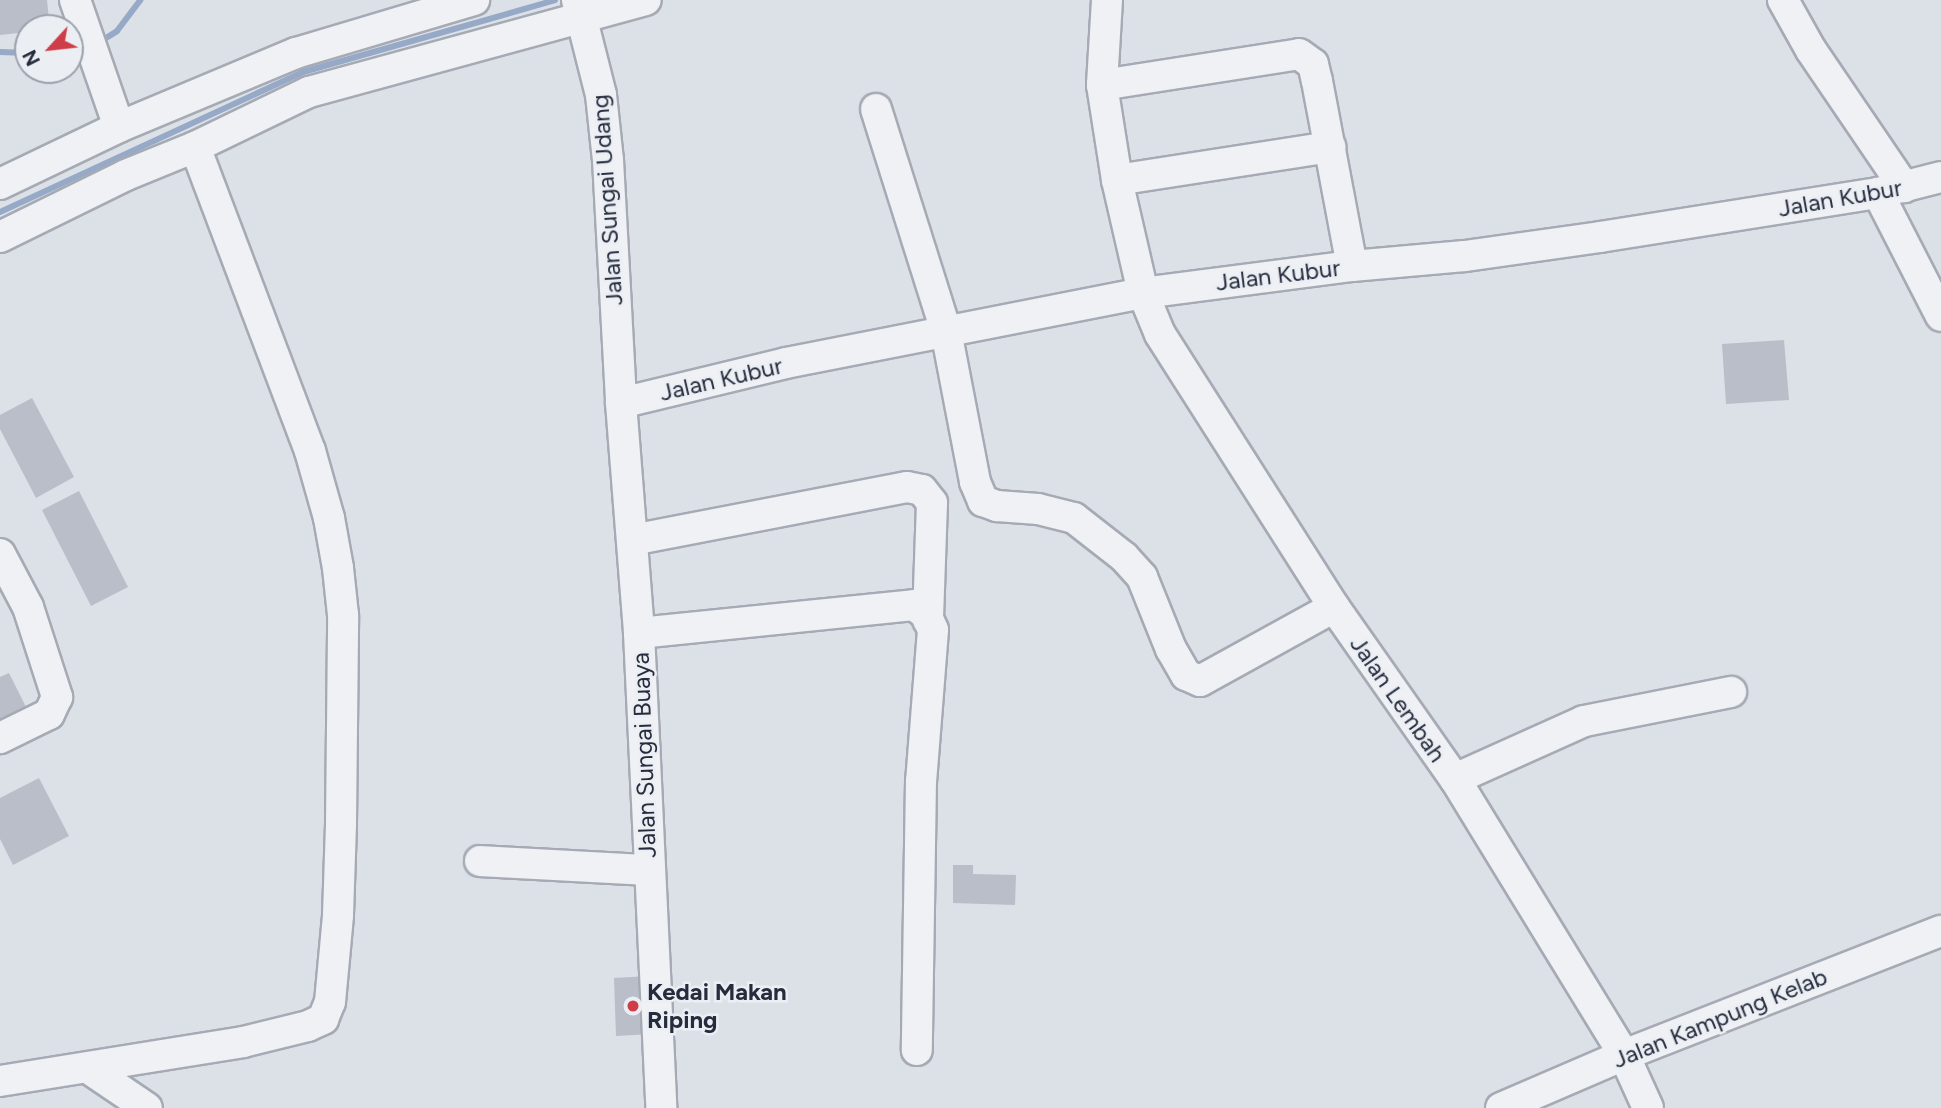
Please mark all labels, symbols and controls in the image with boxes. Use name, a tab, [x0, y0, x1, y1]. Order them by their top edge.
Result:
north arrow	[14, 14, 84, 84]
text: N	[18, 46, 45, 70]
street label: Jalan Sungai Udang	[585, 93, 629, 307]
street label: Jalan Kubur	[1776, 173, 1904, 223]
street label: Jalan Kubur	[1214, 253, 1342, 297]
street label: Jalan Kubur	[657, 351, 785, 407]
street label: Jalan Lembah	[1344, 630, 1452, 768]
street label: Jalan Sungai Buaya	[626, 652, 662, 858]
street label: Jalan Kampung Kelab	[1609, 962, 1831, 1074]
place label: Kedai Makan Riping	[647, 978, 787, 1034]
marker: Kedai Makan Riping	[625, 998, 641, 1014]

